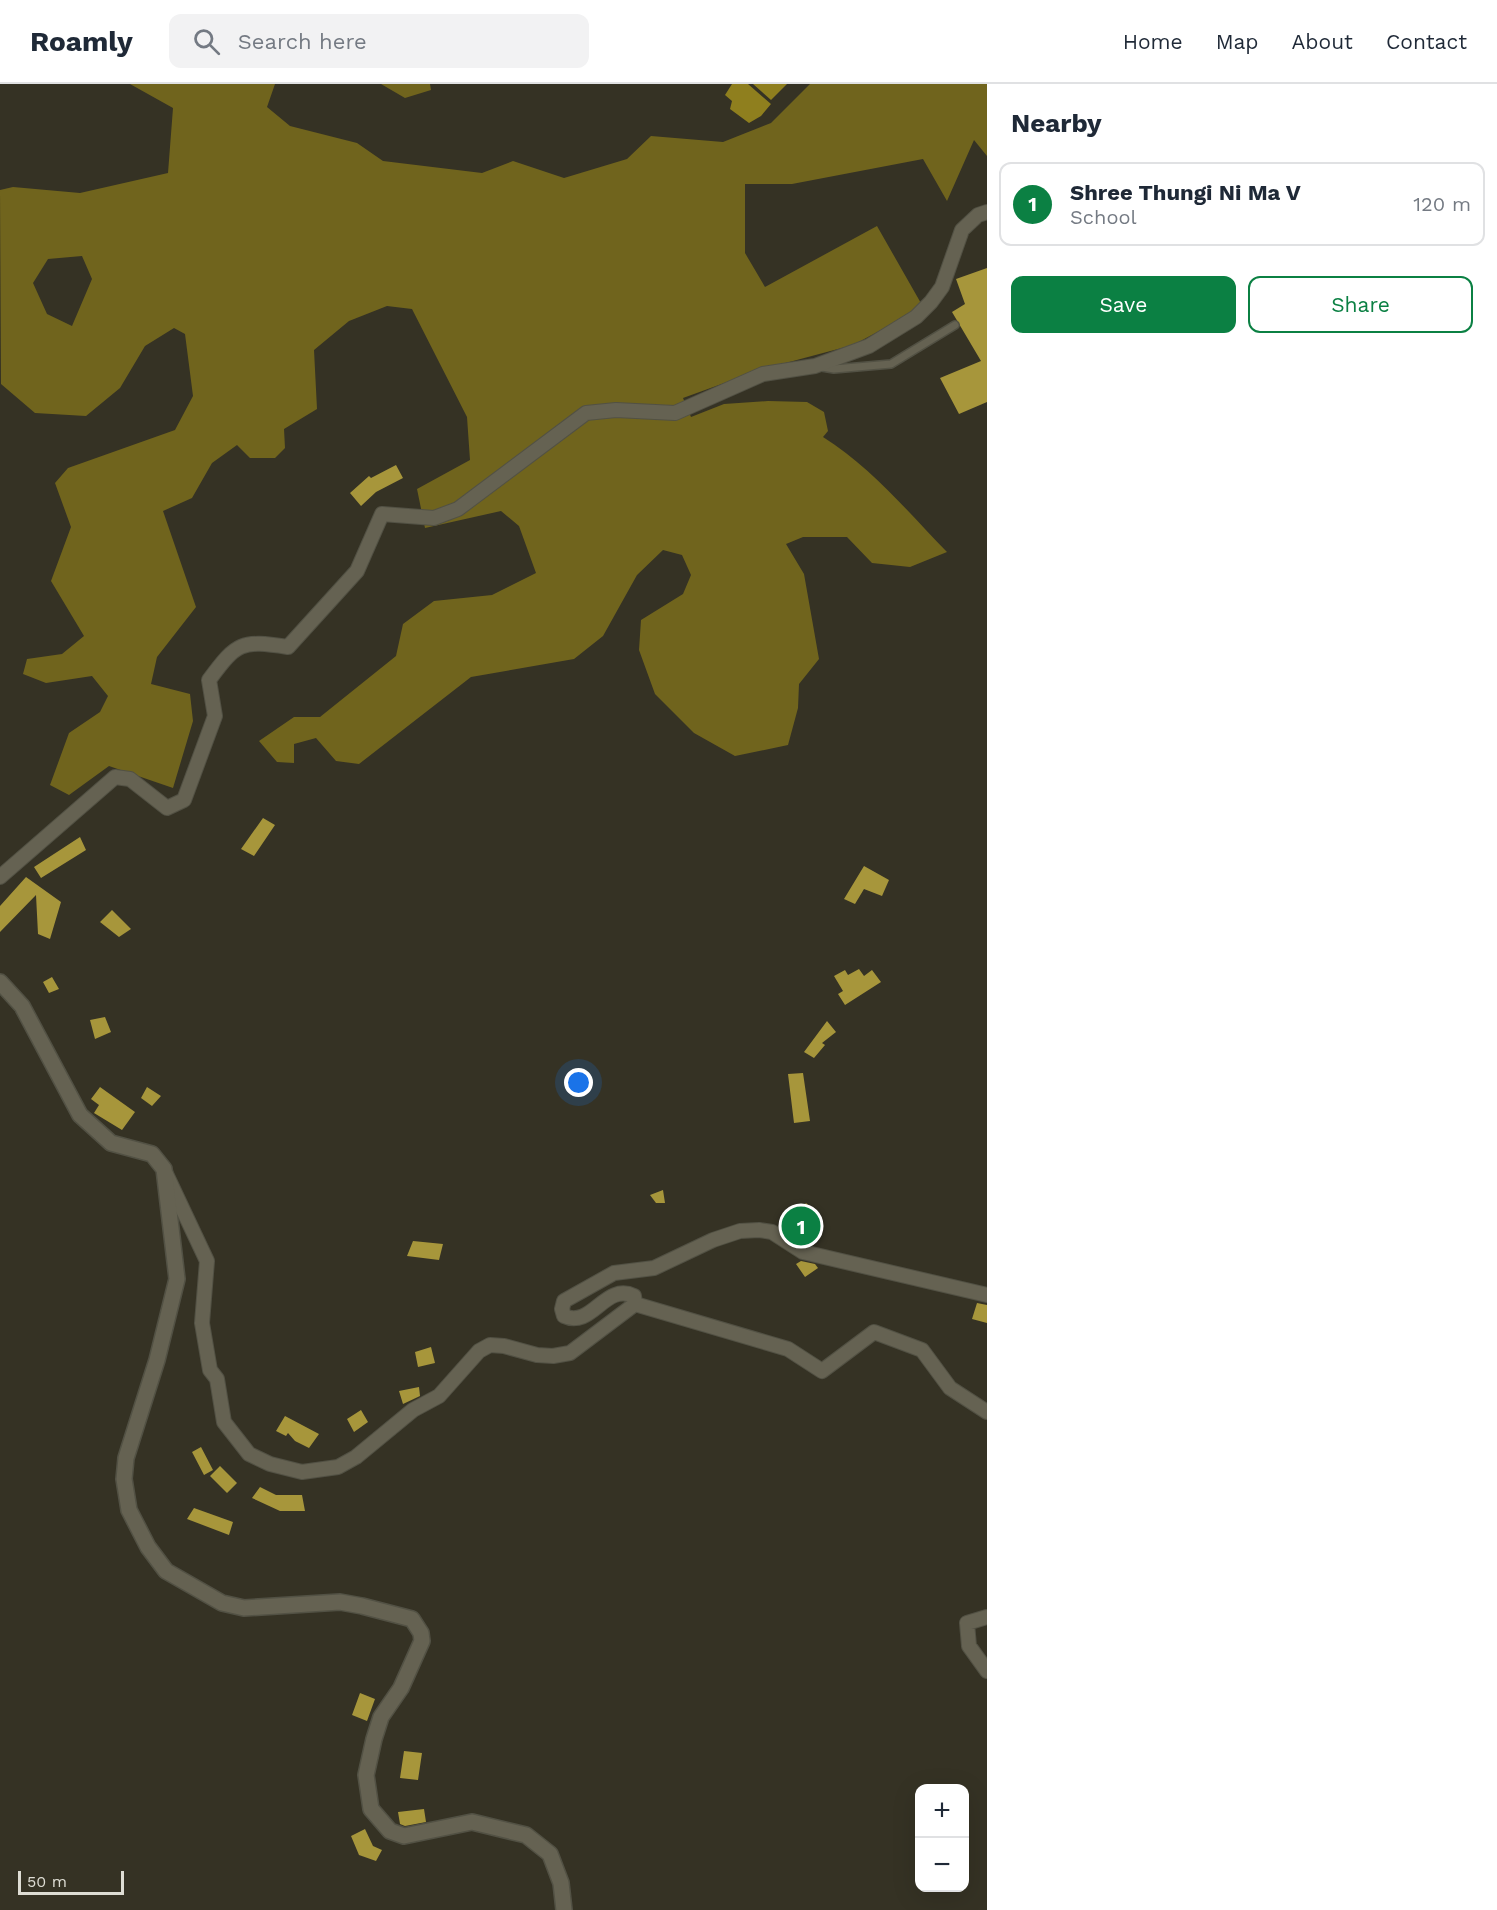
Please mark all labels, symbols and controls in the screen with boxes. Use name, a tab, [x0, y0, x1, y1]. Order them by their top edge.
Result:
search box	[169, 14, 589, 68]
text: Roamly	[30, 25, 133, 58]
icon: search	[190, 25, 223, 58]
text: Search here	[238, 29, 367, 54]
text: Home	[1123, 29, 1183, 54]
text: Map	[1216, 29, 1259, 54]
text: About	[1292, 29, 1353, 54]
text: Contact	[1386, 29, 1467, 54]
text: Nearby	[1011, 108, 1102, 138]
text: Shree Thungi Ni Ma V	[1070, 180, 1301, 205]
text: 1	[1028, 192, 1037, 216]
text: 120 m	[1413, 192, 1471, 216]
text: School	[1070, 205, 1137, 229]
button: Save	[1011, 276, 1236, 333]
button: Share	[1248, 276, 1473, 333]
your location	[564, 1068, 593, 1097]
pin: 1	[782, 1204, 820, 1248]
map controls	[915, 1784, 969, 1892]
button: +	[915, 1784, 969, 1838]
button: −	[915, 1838, 969, 1892]
scale bar	[18, 1868, 124, 1896]
text: 50 m	[27, 1872, 67, 1891]

